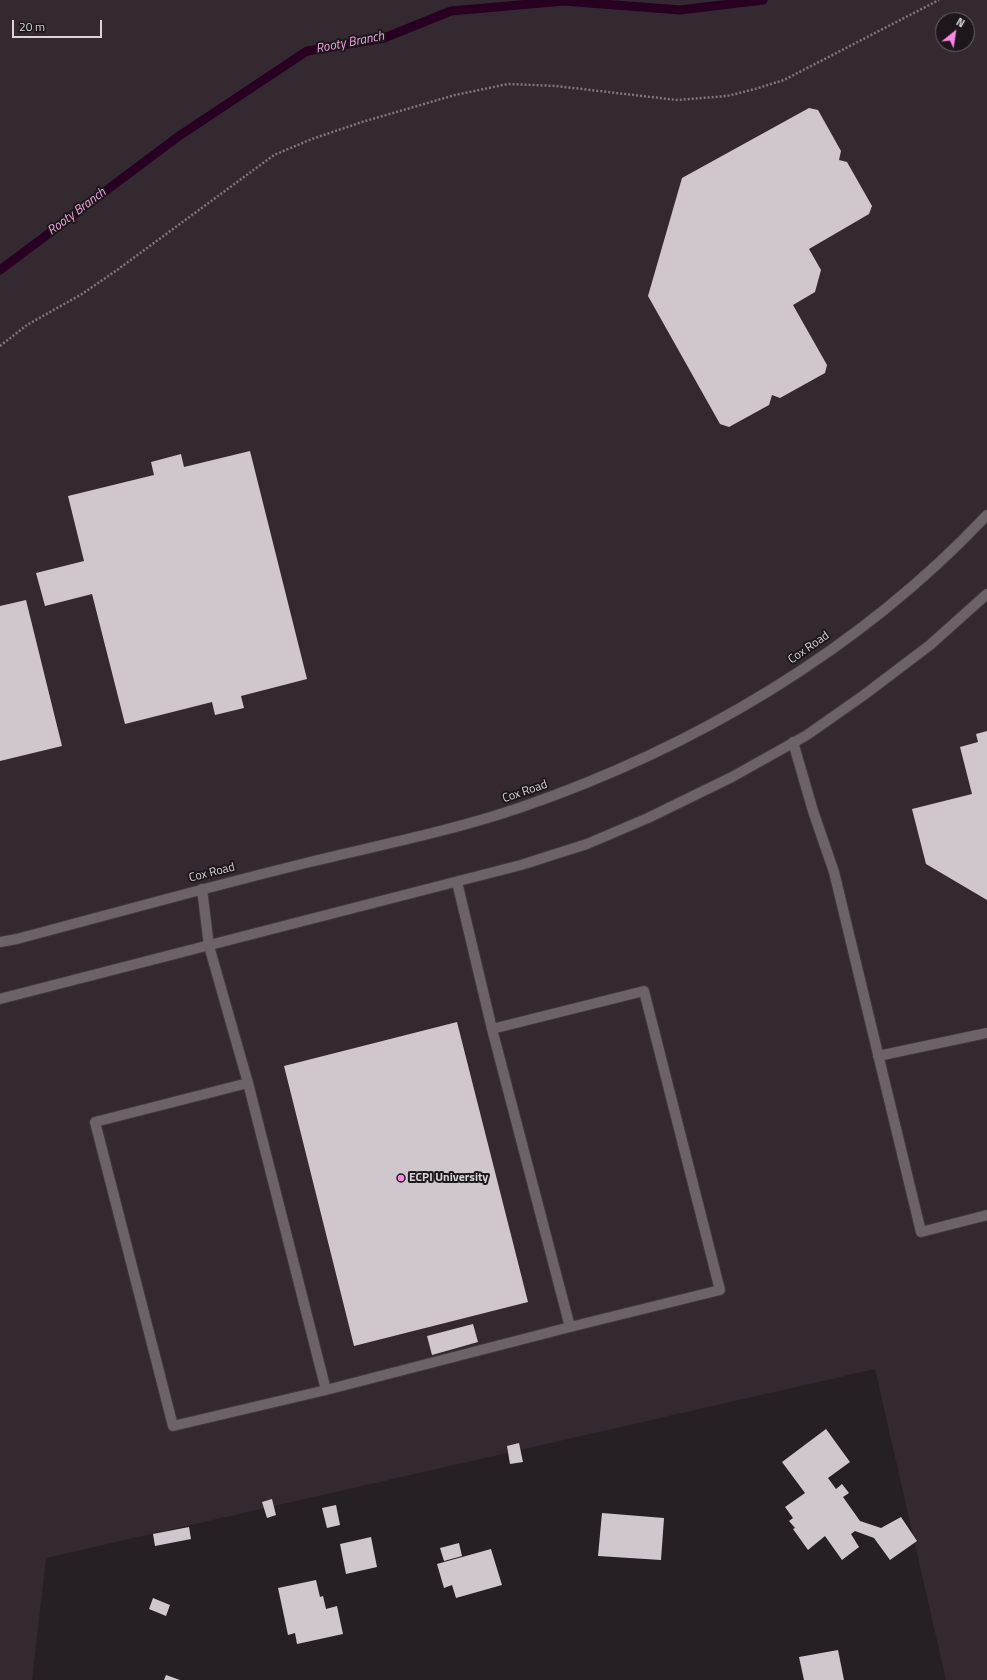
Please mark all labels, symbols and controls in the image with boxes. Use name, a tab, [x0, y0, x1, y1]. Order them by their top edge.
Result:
scale bar	[14, 12, 104, 38]
north arrow	[935, 12, 975, 52]
text: N	[953, 14, 968, 31]
text: 20 m	[19, 17, 45, 36]
water label: Rooty Branch	[315, 29, 385, 57]
water label: Rooty Branch	[45, 185, 109, 239]
street label: Cox Road	[786, 629, 832, 667]
street label: Cox Road	[501, 778, 549, 806]
street label: Cox Road	[188, 860, 236, 886]
place label: ECPI University	[409, 1171, 488, 1185]
marker: ECPI University	[396, 1173, 406, 1183]

